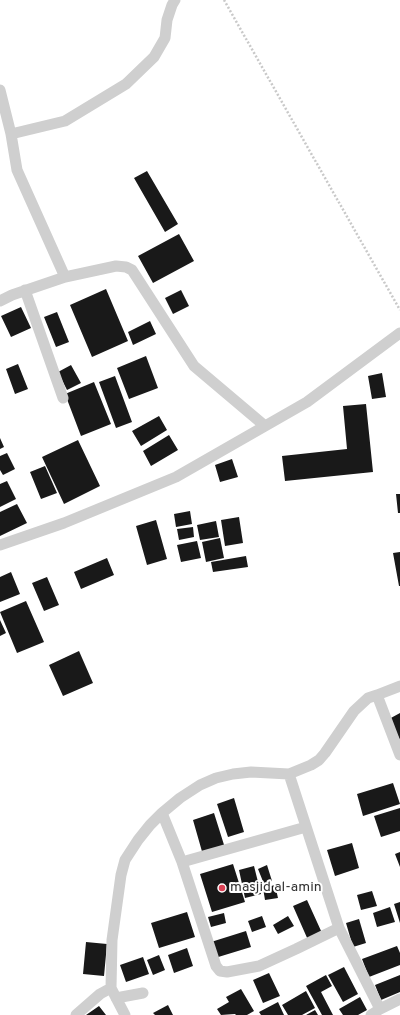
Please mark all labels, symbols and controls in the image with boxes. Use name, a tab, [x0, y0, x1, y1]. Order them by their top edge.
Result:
place label: masjid al-amin	[230, 880, 322, 896]
marker: masjid al-amin	[217, 883, 227, 893]

